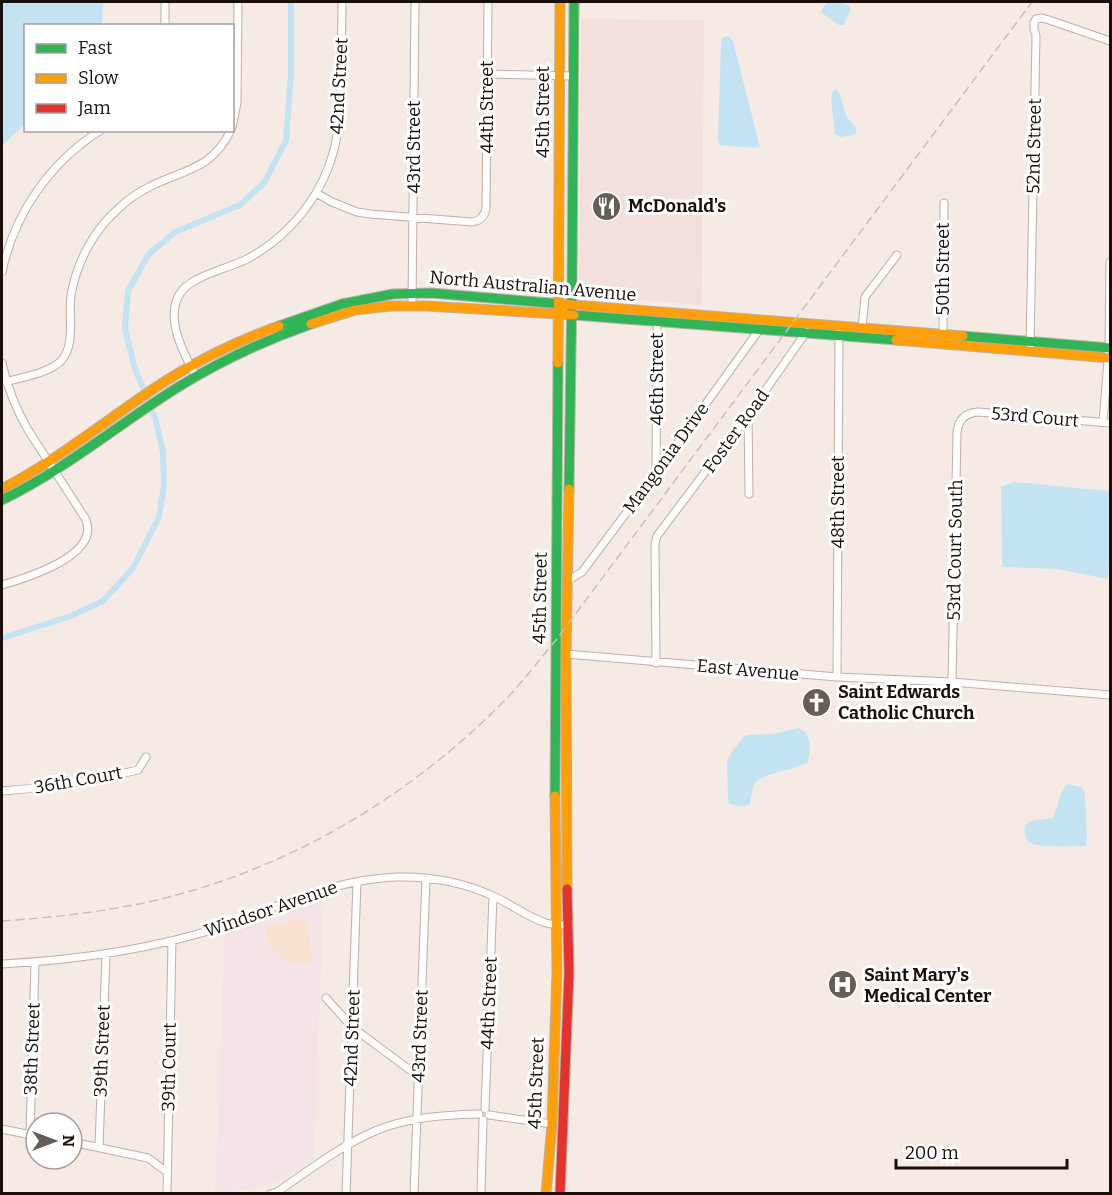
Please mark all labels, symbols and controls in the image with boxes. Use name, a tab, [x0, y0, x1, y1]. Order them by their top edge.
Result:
legend	[24, 24, 234, 132]
text: Fast	[78, 37, 113, 59]
street label: 42nd Street	[325, 37, 353, 135]
street label: 44th Street	[476, 60, 498, 154]
street label: 45th Street	[532, 65, 554, 158]
text: Slow	[78, 67, 119, 89]
text: Jam	[77, 97, 111, 119]
street label: 52nd Street	[1022, 98, 1046, 194]
street label: 43rd Street	[403, 100, 425, 194]
restaurant icon: McDonald's	[591, 190, 623, 222]
place label: McDonald's	[628, 195, 726, 217]
street label: 50th Street	[932, 222, 954, 316]
street label: North Australian Avenue	[429, 266, 637, 306]
street label: 46th Street	[646, 332, 668, 426]
street label: Foster Road	[698, 385, 774, 477]
street label: Mangonia Drive	[618, 398, 714, 518]
street label: 53rd Court	[990, 402, 1080, 432]
street label: 48th Street	[827, 455, 849, 549]
street label: 53rd Court South	[943, 479, 967, 621]
street label: 45th Street	[528, 551, 552, 644]
street label: East Avenue	[696, 655, 800, 685]
place label: Saint Edwards Catholic Church	[838, 681, 975, 724]
church icon: Saint Edwards Catholic Church	[801, 686, 833, 718]
street label: 36th Court	[32, 761, 124, 799]
street label: Windsor Avenue	[202, 876, 340, 942]
street label: 44th Street	[476, 956, 502, 1050]
place label: Saint Mary's Medical Center	[864, 964, 992, 1007]
hospital icon: Saint Mary's Medical Center	[827, 969, 859, 1001]
street label: 42nd Street	[339, 989, 365, 1087]
street label: 43rd Street	[407, 989, 433, 1083]
street label: 38th Street	[19, 1002, 45, 1096]
street label: 39th Street	[89, 1004, 115, 1098]
street label: 39th Court	[157, 1022, 181, 1112]
street label: 45th Street	[523, 1036, 549, 1129]
north arrow	[24, 1111, 84, 1171]
scale bar	[896, 1132, 1067, 1170]
text: N	[59, 1135, 78, 1147]
text: 200 m	[905, 1142, 959, 1164]

